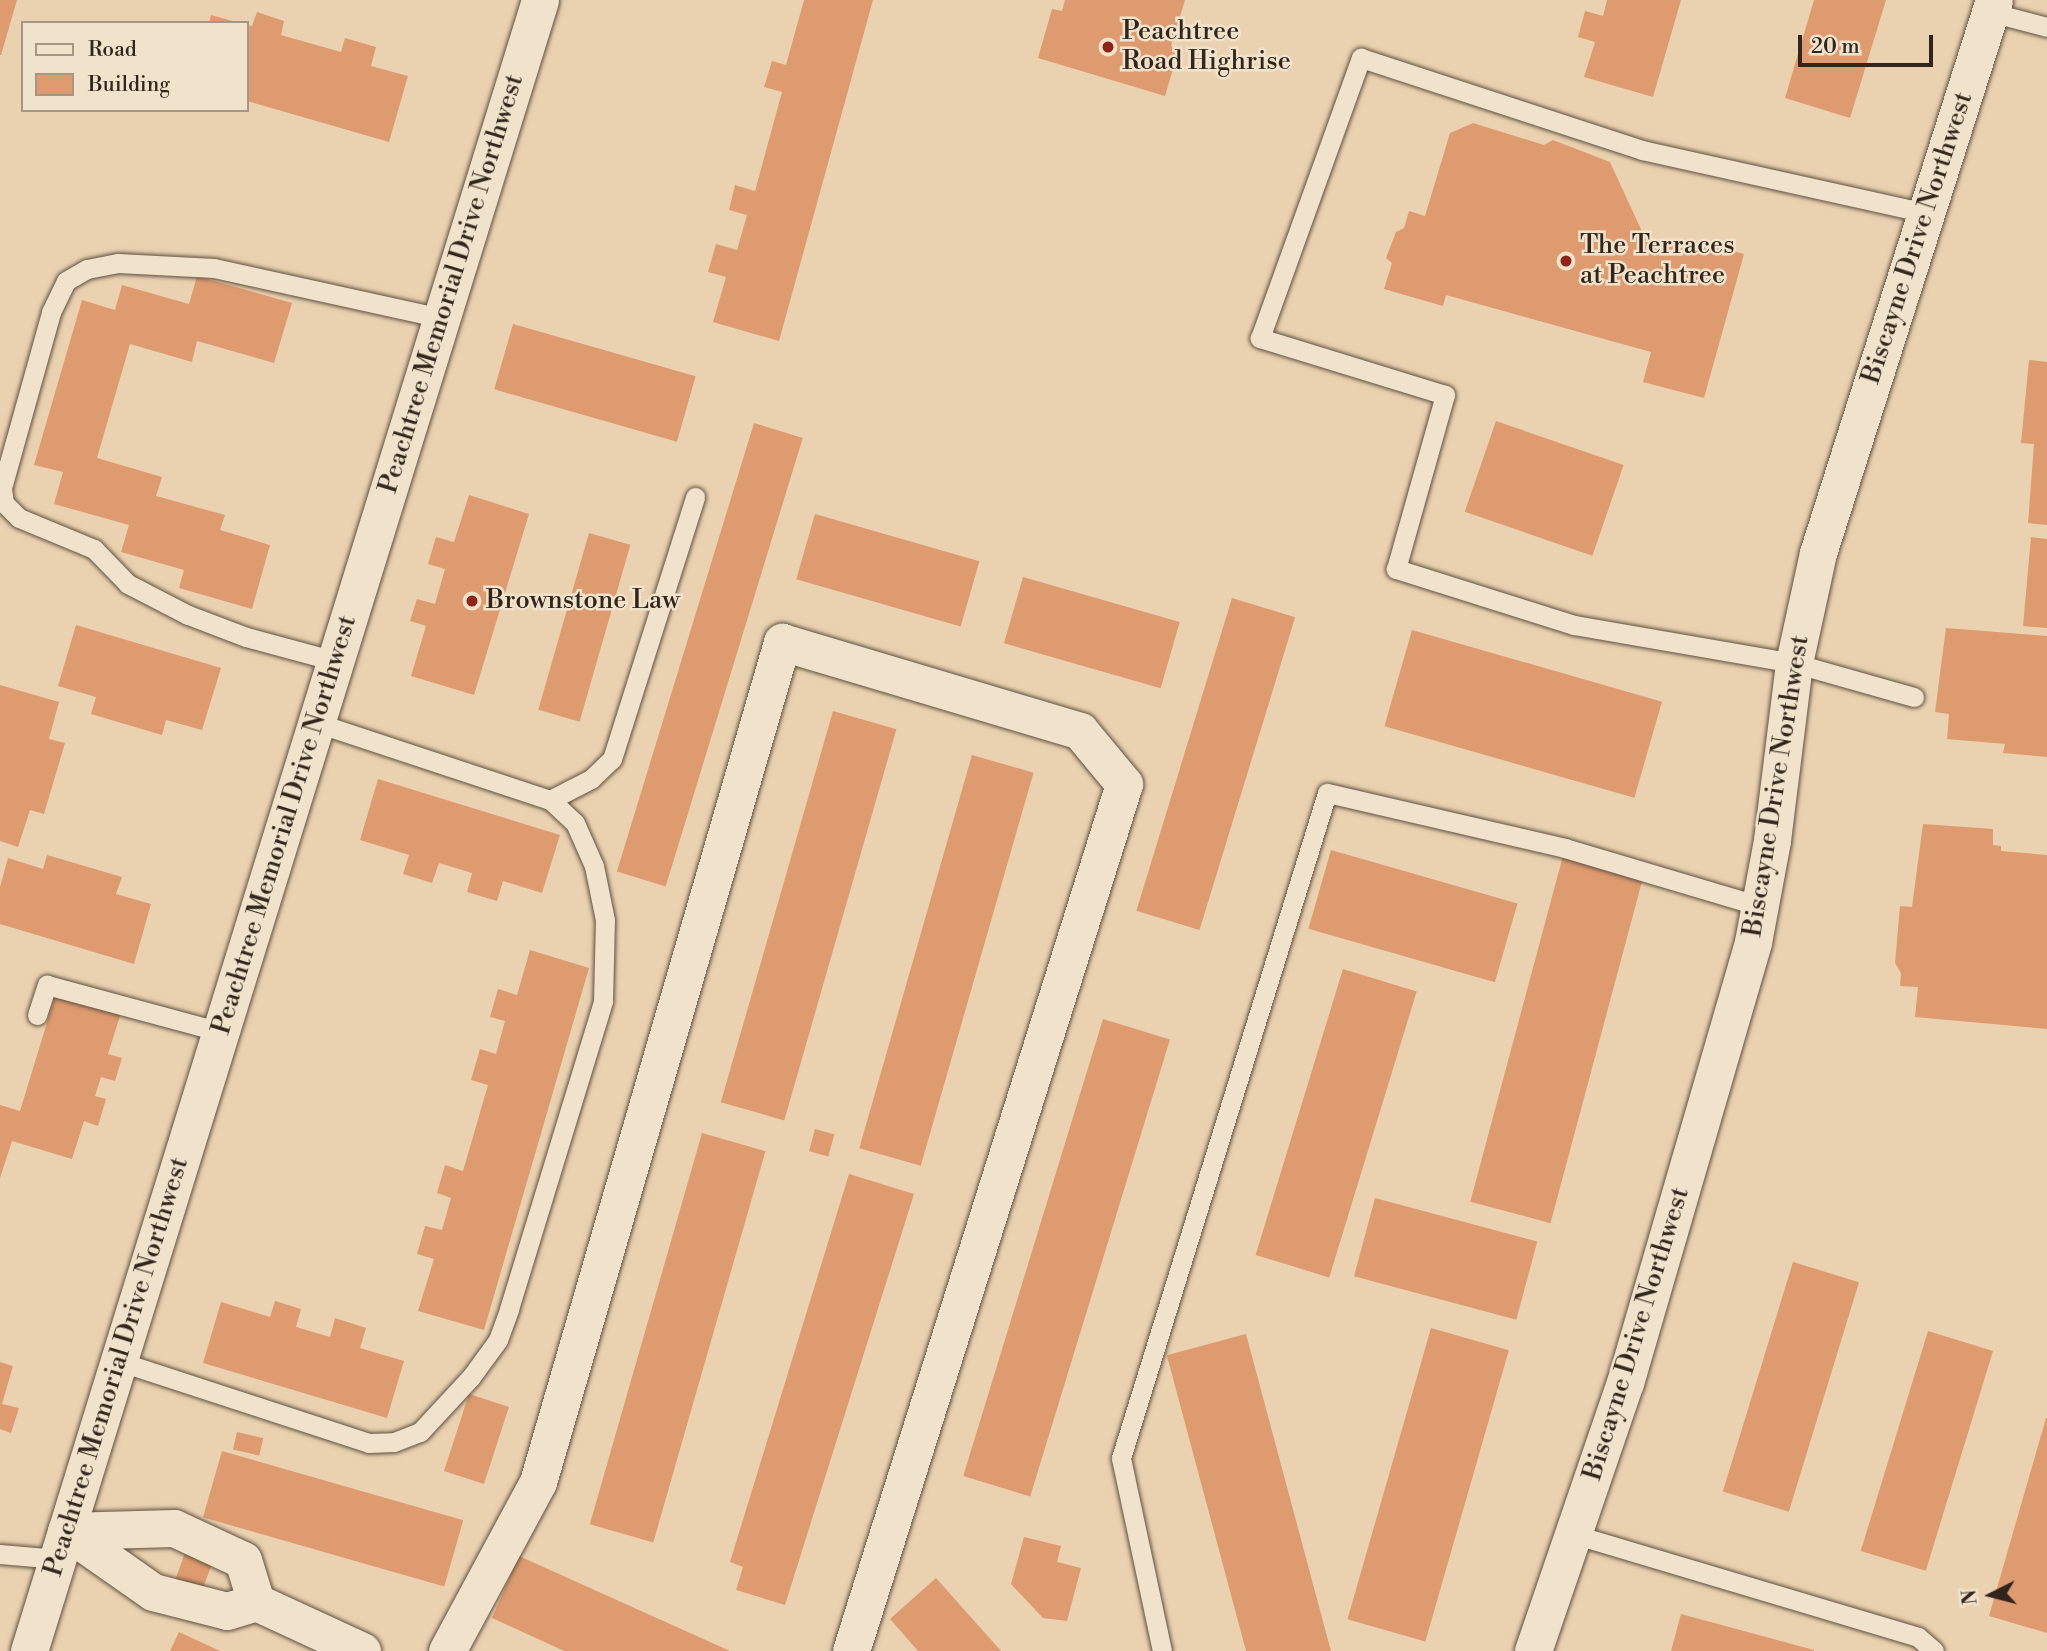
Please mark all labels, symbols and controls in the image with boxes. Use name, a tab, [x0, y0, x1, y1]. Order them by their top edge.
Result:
place label: Peachtree Road Highrise	[1122, 16, 1291, 78]
legend	[21, 21, 248, 112]
scale bar	[1802, 21, 1937, 65]
text: 20 m	[1811, 34, 1860, 60]
text: Road	[88, 37, 137, 63]
marker: Peachtree Road Highrise	[1100, 39, 1116, 55]
street label: Peachtree Memorial Drive Northwest	[373, 71, 531, 497]
text: Building	[88, 72, 170, 98]
street label: Biscayne Drive Northwest	[1856, 88, 1980, 388]
place label: The Terraces at Peachtree	[1580, 230, 1735, 292]
marker: The Terraces at Peachtree	[1558, 253, 1574, 269]
place label: Brownstone Law	[486, 585, 680, 617]
marker: Brownstone Law	[464, 593, 480, 609]
street label: Peachtree Memorial Drive Northwest	[206, 612, 364, 1038]
street label: Biscayne Drive Northwest	[1738, 633, 1816, 939]
street label: Peachtree Memorial Drive Northwest	[38, 1154, 196, 1580]
street label: Biscayne Drive Northwest	[1578, 1184, 1696, 1484]
north arrow	[1956, 1560, 2026, 1630]
text: N	[1957, 1588, 1983, 1606]

